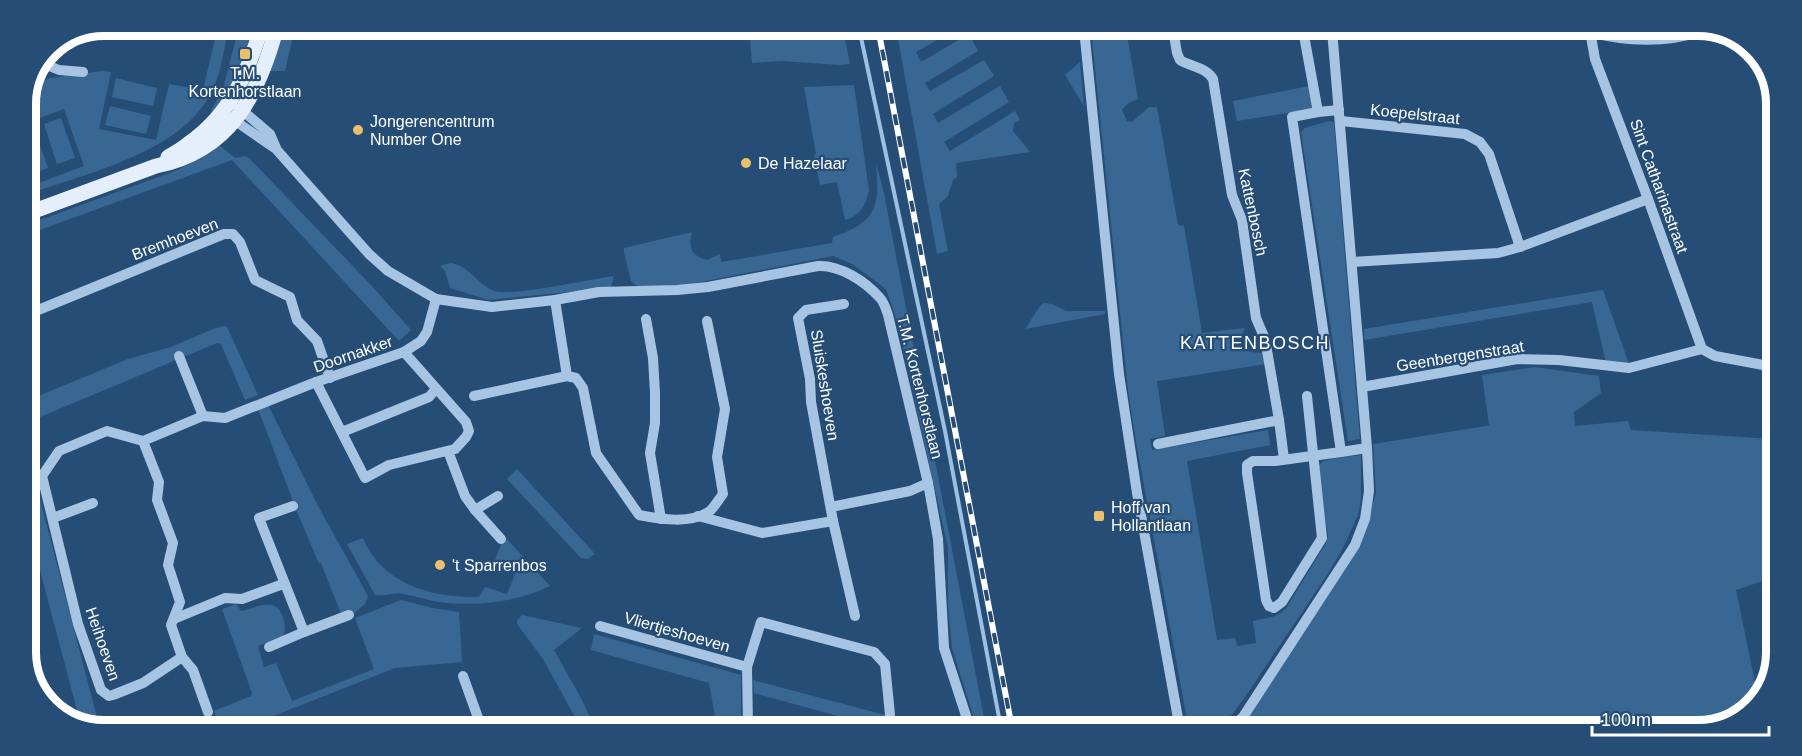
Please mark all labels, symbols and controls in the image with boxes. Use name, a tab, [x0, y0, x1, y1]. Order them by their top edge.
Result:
marker: T.M. Kortenhorstlaan	[238, 47, 252, 61]
place label: T.M. Kortenhorstlaan	[189, 65, 301, 100]
street label: Koepelstraat	[1369, 101, 1461, 127]
place label: Jongerencentrum Number One	[370, 113, 495, 148]
street label: Sint Catharinastraat	[1627, 117, 1691, 256]
marker: Jongerencentrum Number One	[351, 123, 365, 137]
place label: De Hazelaar	[758, 155, 848, 172]
marker: De Hazelaar	[739, 156, 753, 170]
street label: Kattenbosch	[1235, 167, 1271, 257]
street label: Bremhoeven	[130, 215, 220, 263]
street label: T.M. Kortenhorstlaan	[894, 313, 946, 461]
street label: Sluiskeshoeven	[808, 328, 842, 442]
street label: Doornakker	[311, 332, 396, 375]
district label: KATTENBOSCH	[1180, 333, 1330, 353]
street label: Geenbergenstraat	[1395, 337, 1526, 374]
place label: Hoff van Hollantlaan	[1111, 499, 1191, 534]
marker: Hoff van Hollantlaan	[1092, 509, 1106, 523]
place label: 't Sparrenbos	[452, 557, 547, 574]
marker: 't Sparrenbos	[433, 558, 447, 572]
street label: Heihoeven	[83, 605, 123, 683]
street label: Vliertjeshoeven	[622, 609, 732, 655]
scale bar	[1592, 699, 1769, 737]
text: 100 m	[1601, 710, 1651, 730]

